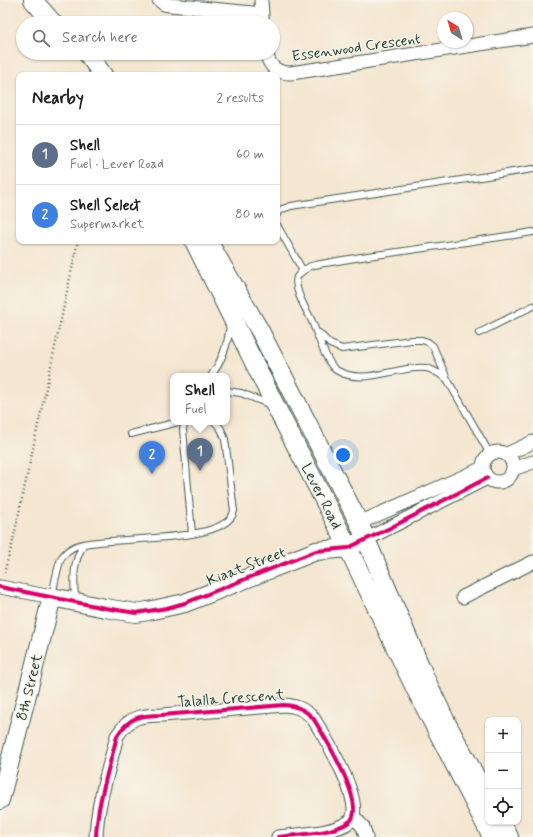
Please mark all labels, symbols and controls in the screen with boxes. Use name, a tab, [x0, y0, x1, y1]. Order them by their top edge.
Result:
north arrow	[437, 12, 473, 48]
search box	[16, 16, 280, 60]
icon: search	[30, 27, 52, 49]
text: Search here	[62, 28, 138, 48]
street label: Essenwood Crescent	[290, 29, 422, 67]
text: Nearby	[32, 87, 84, 109]
text: 2 results	[217, 90, 264, 107]
text: Shell	[70, 136, 100, 156]
text: 1	[42, 146, 48, 163]
text: 60 m	[236, 146, 264, 163]
text: Fuel · Lever Road	[70, 156, 164, 173]
text: Shell Select	[70, 196, 141, 216]
text: 2	[42, 206, 48, 223]
text: 80 m	[235, 206, 264, 223]
text: Supermarket	[70, 216, 144, 233]
popup	[170, 373, 230, 425]
text: Shell	[185, 381, 215, 401]
text: Fuel	[185, 401, 207, 418]
pin: 1	[187, 438, 213, 471]
pin: 2	[139, 441, 165, 474]
your location	[333, 445, 353, 465]
street label: Lever Road	[296, 460, 346, 533]
street label: Kiaat Street	[204, 543, 289, 591]
street label: 8th Street	[12, 652, 48, 723]
street label: Talalla Crescent	[177, 685, 286, 713]
map controls	[485, 717, 521, 825]
button: +	[485, 717, 521, 753]
button: −	[485, 753, 521, 789]
button: locate	[485, 789, 521, 825]

